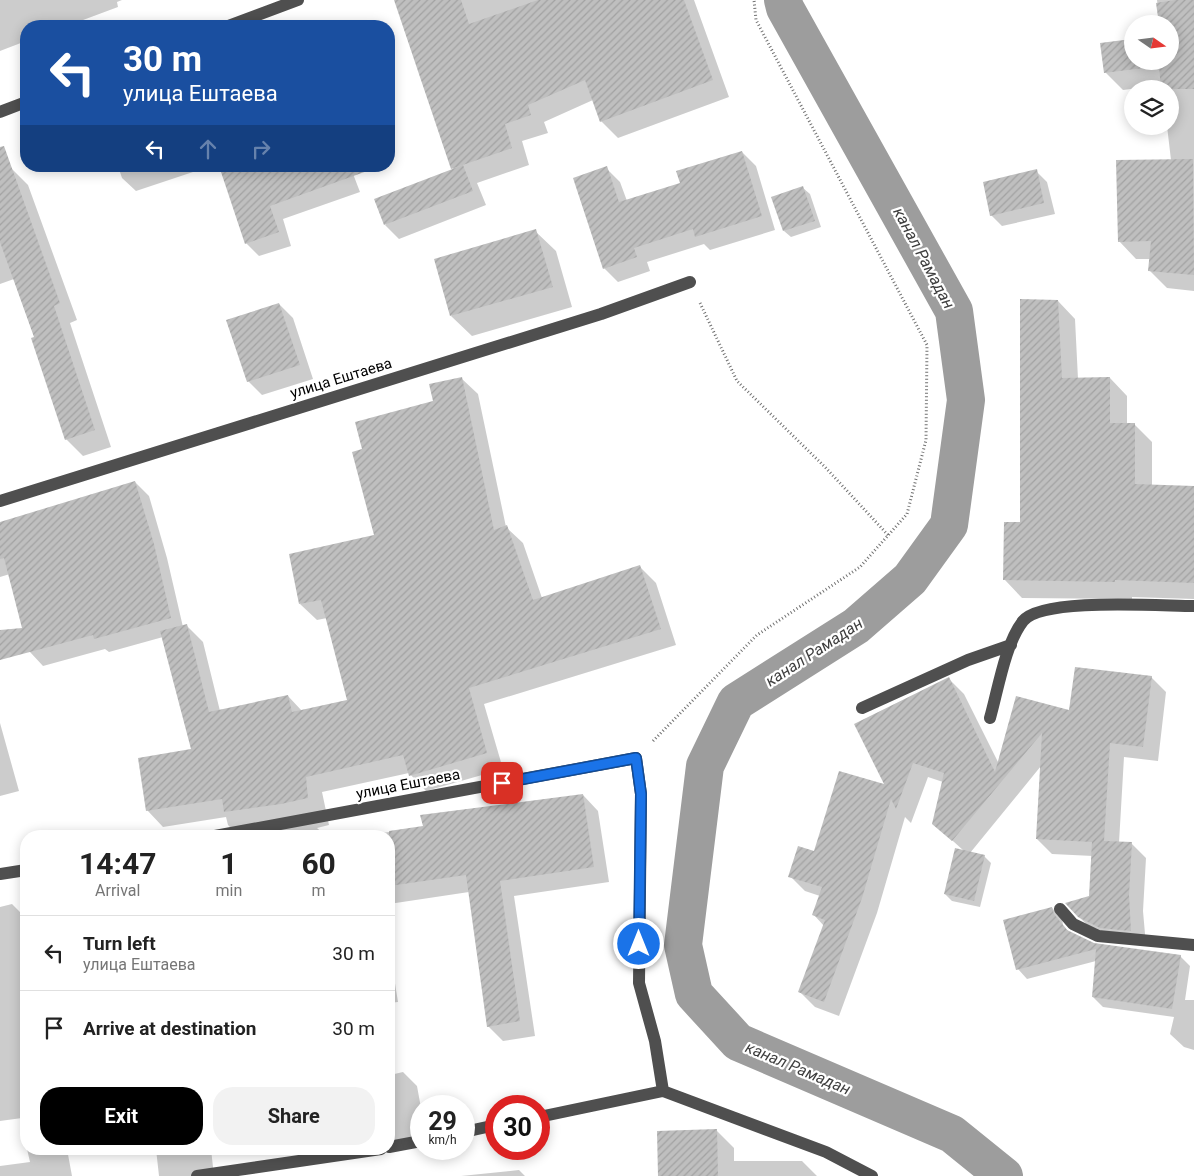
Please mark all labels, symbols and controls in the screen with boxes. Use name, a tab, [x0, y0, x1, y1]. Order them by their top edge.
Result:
north arrow	[1124, 15, 1179, 70]
map controls	[1124, 15, 1179, 135]
text: 30 m	[123, 39, 202, 80]
icon: left	[40, 40, 105, 105]
button: layers	[1124, 80, 1179, 135]
text: улица Ештаева	[123, 81, 278, 106]
icon: left	[141, 135, 169, 163]
icon: ahead	[194, 135, 222, 163]
icon: right	[247, 135, 275, 163]
water label: канал Рамадан	[889, 204, 959, 312]
street label: улица Ештаева	[288, 354, 394, 402]
water label: канал Рамадан	[762, 614, 866, 690]
pin	[481, 762, 523, 804]
street label: улица Ештаева	[354, 765, 462, 803]
icon: arrive	[488, 769, 516, 797]
text: 14:47	[79, 846, 156, 881]
text: 1	[220, 846, 238, 881]
text: 60	[301, 846, 336, 881]
text: Arrival	[95, 881, 140, 900]
text: min	[216, 881, 242, 900]
text: m	[312, 881, 326, 900]
position arrow	[612, 917, 664, 969]
text: Turn left	[83, 932, 156, 955]
icon: left	[40, 939, 68, 967]
text: 30 m	[332, 942, 375, 965]
text: улица Ештаева	[83, 955, 196, 974]
icon: arrive	[40, 1014, 68, 1042]
text: Arrive at destination	[83, 1017, 256, 1040]
text: 30 m	[332, 1017, 375, 1040]
water label: канал Рамадан	[743, 1037, 853, 1099]
button: Exit	[40, 1087, 203, 1145]
button: Share	[213, 1087, 375, 1145]
speed limit sign: 30	[485, 1095, 550, 1160]
text: 29	[428, 1107, 457, 1136]
text: km/h	[428, 1133, 457, 1147]

